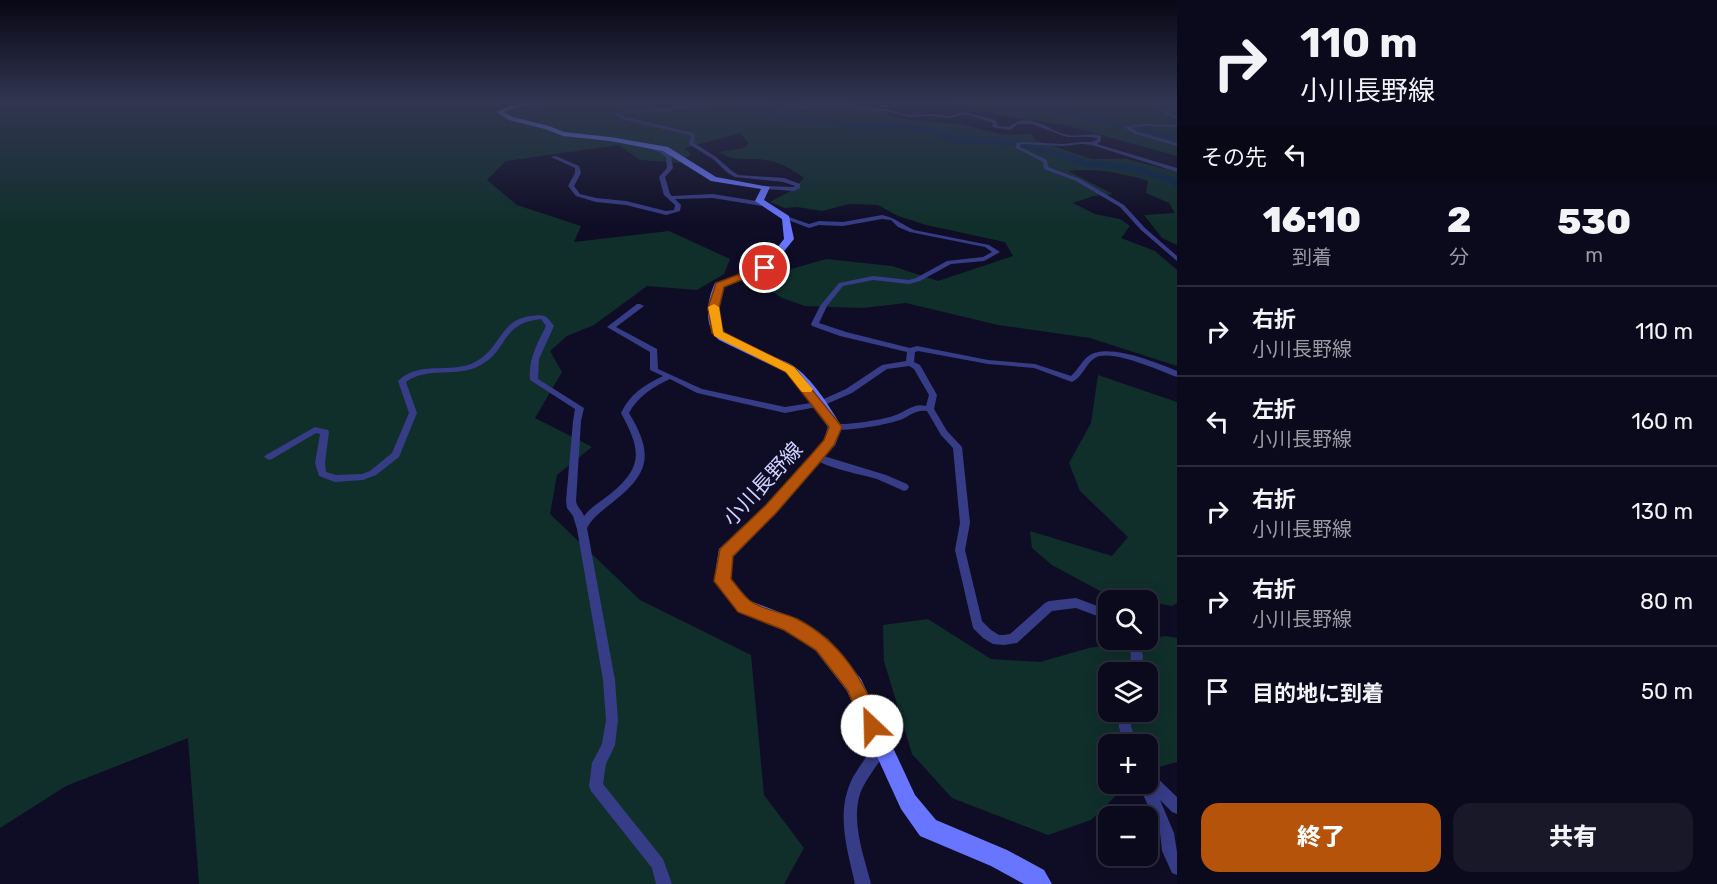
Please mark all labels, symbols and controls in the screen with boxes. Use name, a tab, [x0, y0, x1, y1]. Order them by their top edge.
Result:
text: 110 m	[1300, 18, 1418, 68]
icon: right	[1201, 24, 1279, 102]
text: 小川長野線	[1300, 75, 1435, 107]
icon: left	[1279, 138, 1312, 171]
text: その先	[1201, 144, 1267, 171]
text: 16:10	[1263, 198, 1361, 241]
text: 2	[1447, 198, 1471, 241]
text: 530	[1557, 200, 1631, 243]
pin	[739, 242, 790, 293]
text: m	[1585, 243, 1603, 267]
text: 到着	[1292, 245, 1332, 269]
text: 分	[1449, 245, 1469, 269]
icon: arrive	[748, 251, 781, 284]
text: 右折	[1252, 306, 1296, 333]
icon: right	[1201, 315, 1234, 348]
text: 110 m	[1635, 318, 1693, 345]
text: 小川長野線	[1252, 337, 1352, 361]
text: 左折	[1252, 396, 1296, 423]
icon: left	[1201, 405, 1234, 438]
text: 160 m	[1631, 408, 1693, 435]
text: 小川長野線	[1252, 427, 1352, 451]
street label: 小川長野線	[718, 437, 808, 531]
text: 右折	[1252, 486, 1296, 513]
icon: right	[1201, 495, 1234, 528]
text: 130 m	[1631, 498, 1693, 525]
text: 小川長野線	[1252, 517, 1352, 541]
text: 右折	[1252, 576, 1296, 603]
icon: right	[1201, 585, 1234, 618]
text: 80 m	[1640, 588, 1693, 615]
map controls	[1098, 590, 1158, 866]
button: search	[1098, 590, 1158, 650]
text: 小川長野線	[1252, 607, 1352, 631]
button: layers	[1098, 662, 1158, 722]
icon: arrive	[1201, 675, 1234, 708]
text: 50 m	[1641, 678, 1693, 705]
text: 目的地に到着	[1252, 680, 1384, 707]
position arrow	[840, 694, 904, 758]
button: +	[1098, 734, 1158, 794]
button: 終了	[1201, 803, 1441, 872]
button: 共有	[1453, 803, 1693, 872]
button: −	[1098, 806, 1158, 866]

